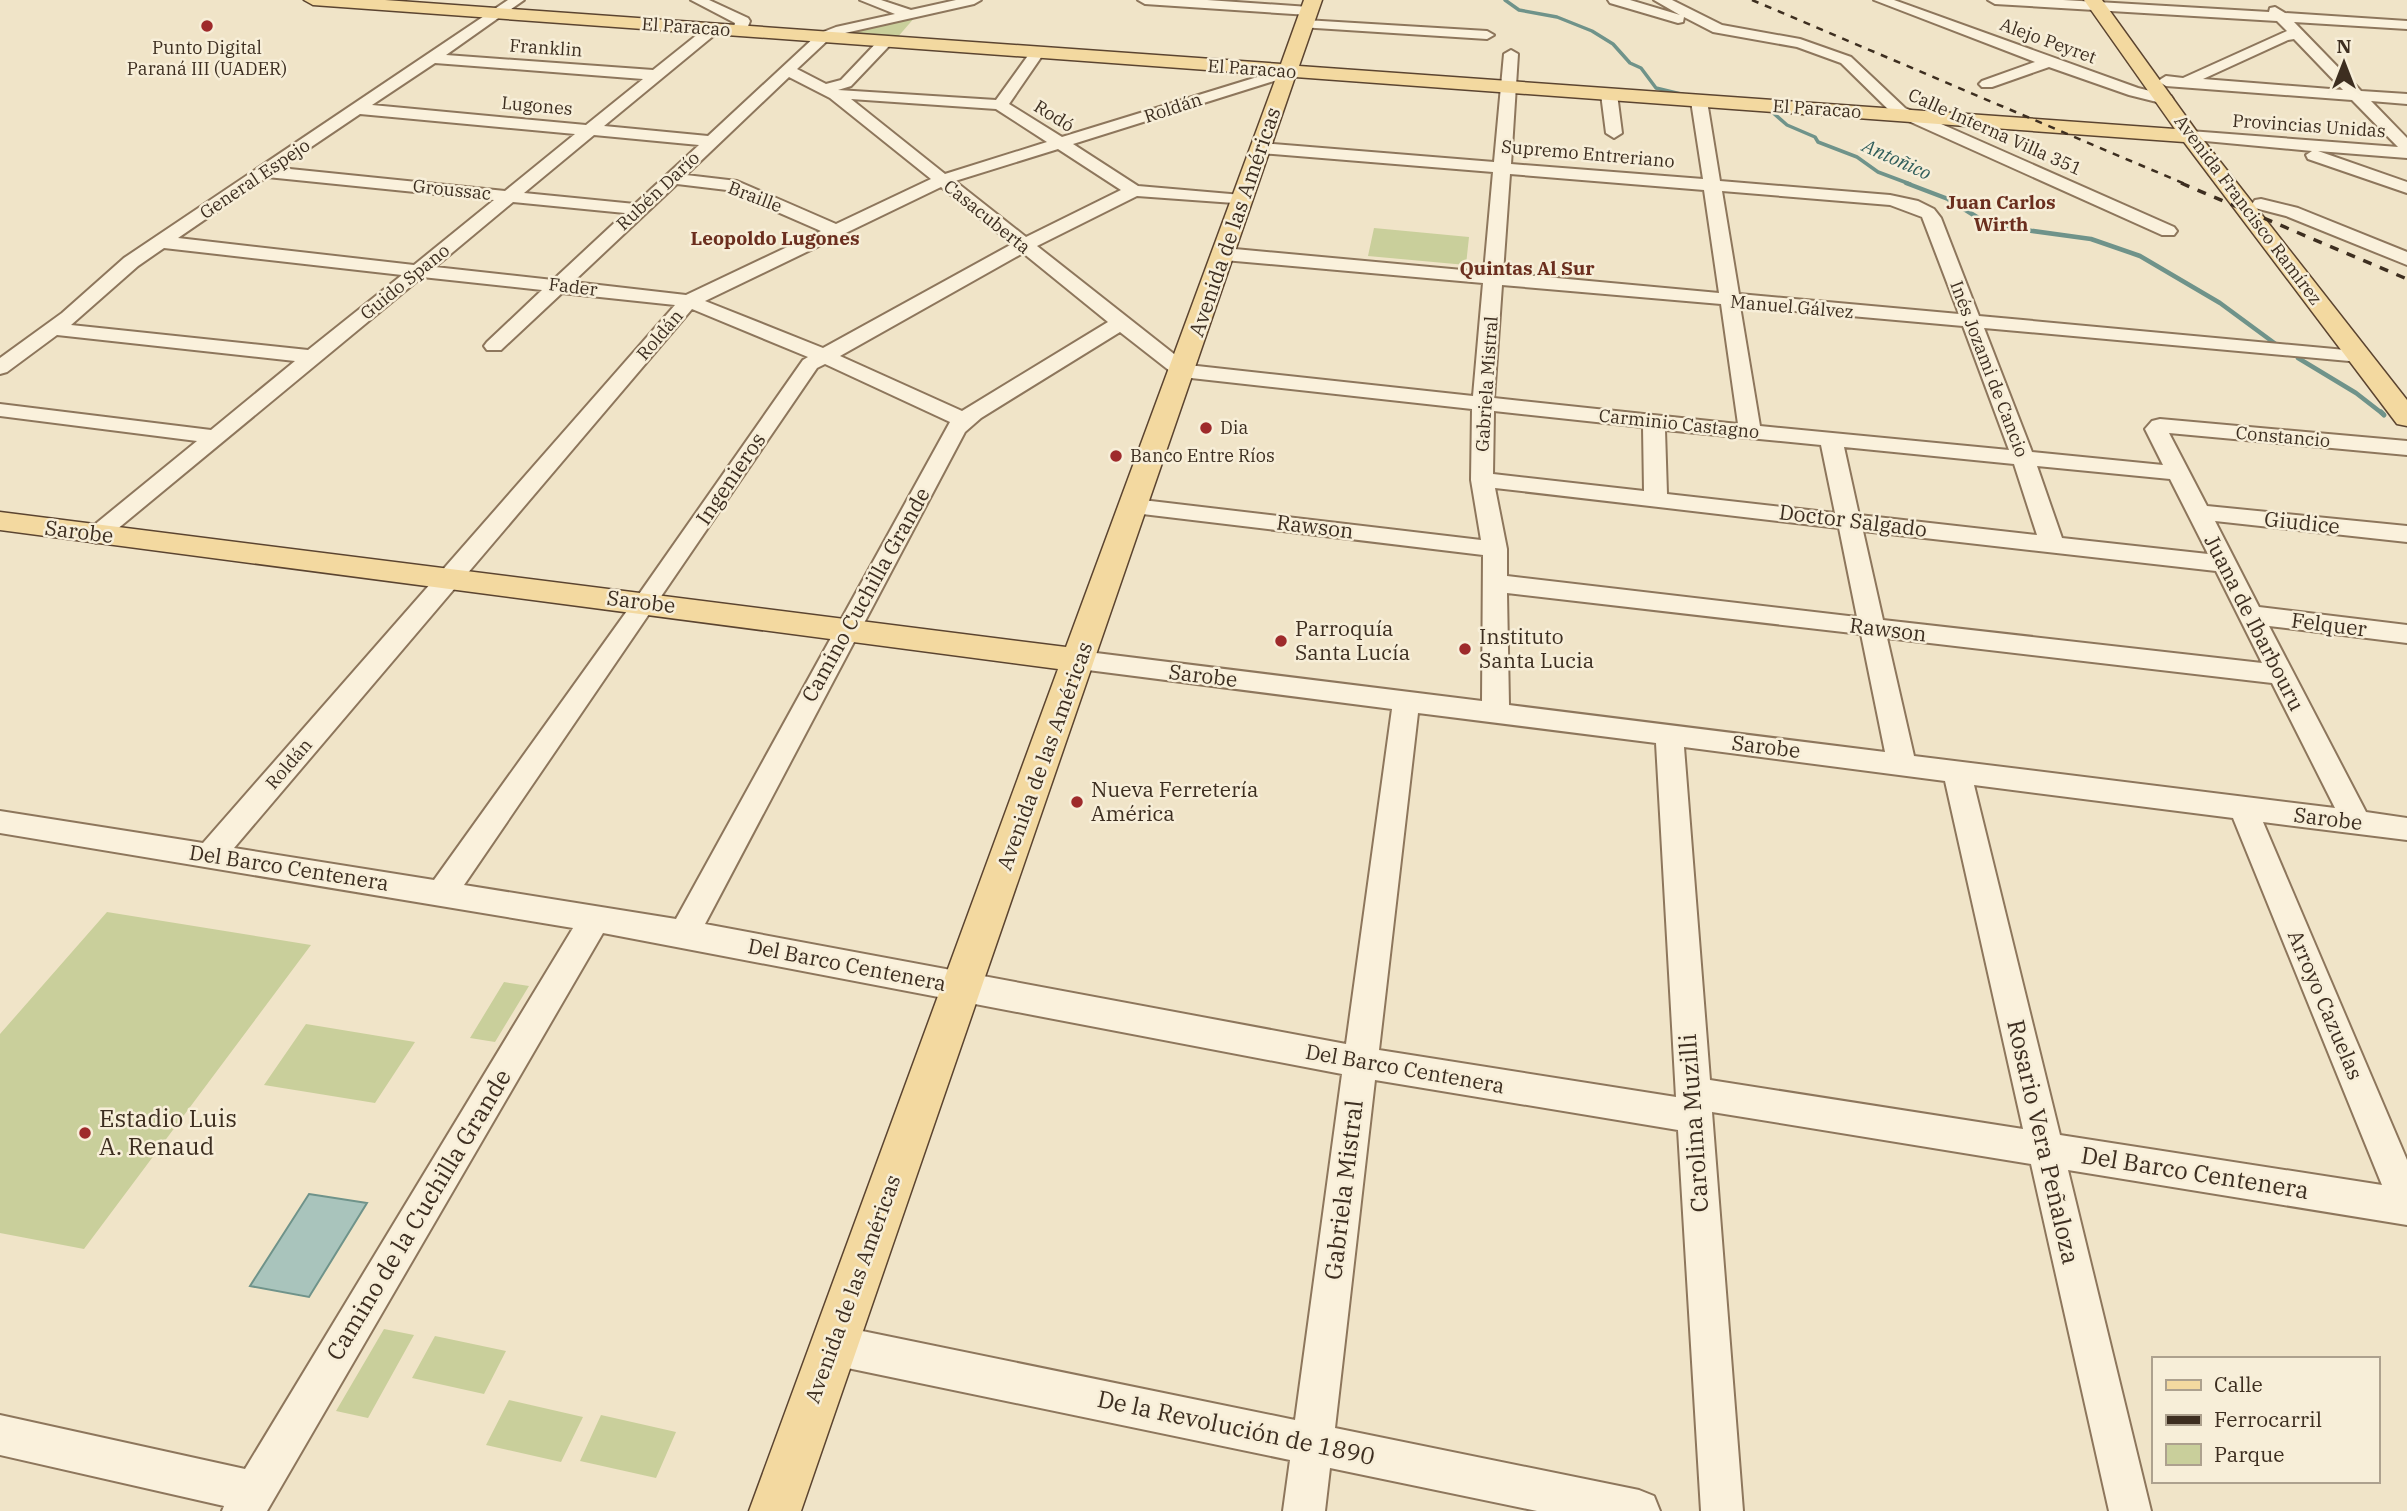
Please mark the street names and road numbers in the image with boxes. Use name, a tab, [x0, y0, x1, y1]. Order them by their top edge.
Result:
street label: El Paracao	[641, 12, 731, 41]
street label: Alejo Peyret	[1997, 12, 2100, 69]
street label: Franklin	[509, 33, 583, 62]
street label: El Paracao	[1207, 54, 1297, 83]
street label: Calle Interna Villa 351	[1905, 83, 2086, 180]
street label: Roldán	[1141, 87, 1205, 128]
street label: Lugones	[500, 91, 574, 120]
street label: Rodó	[1030, 94, 1079, 137]
street label: El Paracao	[1772, 94, 1862, 123]
street label: Avenida de las Américas	[1182, 103, 1287, 340]
street label: Provincias Unidas	[2232, 109, 2386, 142]
street label: Avenida Francisco Ramírez	[2169, 110, 2327, 309]
street label: General Espejo	[195, 133, 314, 224]
street label: Supremo Entreriano	[1500, 134, 1676, 173]
street label: Rubén Darío	[611, 146, 704, 235]
street label: Groussac	[412, 174, 492, 205]
street label: Casacuberta	[939, 175, 1036, 259]
street label: Braille	[725, 176, 785, 217]
street label: Guido Spano	[355, 239, 454, 325]
street label: Fader	[547, 272, 599, 301]
street label: Inés Jozami de Cancio	[1945, 277, 2034, 460]
street label: Manuel Gálvez	[1729, 290, 1855, 323]
street label: Roldán	[631, 305, 688, 365]
street label: Gabriela Mistral	[1470, 315, 1503, 453]
street label: Carminio Castagno	[1598, 404, 1760, 443]
street label: Constancio	[2235, 421, 2331, 452]
street label: Ingenieros	[689, 427, 771, 530]
street label: Camino Cuchilla Grande	[794, 482, 936, 707]
street label: Doctor Salgado	[1778, 497, 1929, 543]
street label: Giudice	[2263, 504, 2341, 540]
street label: Rawson	[1275, 507, 1355, 545]
street label: Sarobe	[43, 513, 115, 549]
street label: Juana de Ibarbouru	[2198, 530, 2311, 715]
street label: Sarobe	[605, 583, 677, 619]
street label: Felquer	[2290, 605, 2369, 643]
street label: Rawson	[1848, 610, 1928, 648]
street label: Avenida de las Américas	[990, 638, 1098, 874]
street label: Sarobe	[1167, 657, 1239, 693]
street label: Sarobe	[1730, 728, 1802, 764]
street label: Roldán	[260, 734, 317, 794]
street label: Sarobe	[2292, 800, 2364, 836]
street label: Del Barco Centenera	[187, 837, 391, 897]
street label: Arroyo Cazuelas	[2282, 925, 2370, 1084]
street label: Del Barco Centenera	[746, 931, 949, 997]
street label: Rosario Vera Peñaloza	[2000, 1016, 2088, 1267]
street label: Carolina Muzilli	[1671, 1033, 1715, 1213]
street label: Del Barco Centenera	[1303, 1037, 1507, 1099]
street label: Camino de la Cuchilla Grande	[318, 1063, 518, 1366]
street label: Gabriela Mistral	[1316, 1098, 1370, 1282]
street label: Del Barco Centenera	[2079, 1138, 2311, 1206]
street label: Avenida de las Américas	[798, 1171, 906, 1407]
street label: De la Revolución de 1890	[1094, 1382, 1378, 1472]

